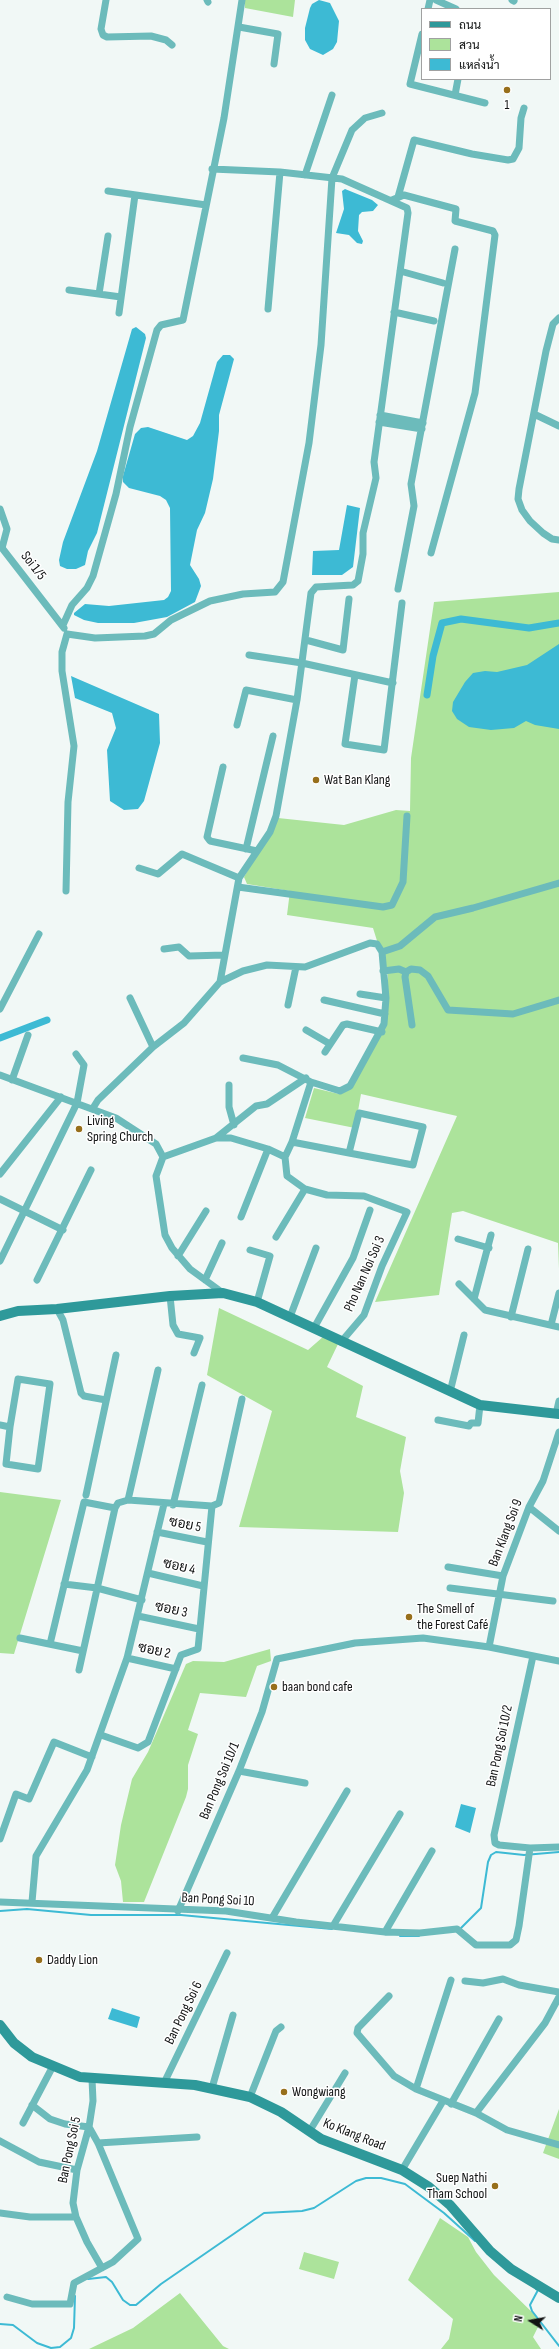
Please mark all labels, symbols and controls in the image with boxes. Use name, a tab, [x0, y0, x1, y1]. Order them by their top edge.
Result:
legend	[421, 8, 551, 80]
text: ถนน	[459, 18, 481, 33]
text: สวน	[459, 38, 480, 53]
text: แหล่งน้ำ	[459, 58, 499, 73]
marker: 1	[502, 85, 512, 95]
place label: 1	[505, 97, 509, 113]
street label: Soi 1/5	[17, 548, 49, 584]
place label: Wat Ban Klang	[324, 772, 390, 788]
marker: Wat Ban Klang	[311, 775, 321, 785]
place label: Living Spring Church	[87, 1113, 153, 1146]
marker: Living Spring Church	[74, 1124, 84, 1134]
street label: Pho Nan Noi Soi 3	[341, 1234, 389, 1314]
street label: Ban Klang Soi 9	[485, 1497, 527, 1569]
street label: ซอย 5	[167, 1514, 203, 1536]
street label: ซอย 4	[161, 1555, 197, 1579]
street label: ซอย 3	[153, 1598, 189, 1622]
place label: The Smell of the Forest Café	[417, 1601, 488, 1634]
marker: The Smell of the Forest Café	[404, 1612, 414, 1622]
street label: ซอย 2	[136, 1639, 172, 1663]
place label: baan bond cafe	[282, 1679, 353, 1695]
marker: baan bond cafe	[269, 1682, 279, 1692]
street label: Ban Pong Soi 10/2	[483, 1704, 517, 1788]
street label: Ban Pong Soi 10/1	[196, 1740, 244, 1822]
street label: Ban Pong Soi 10	[181, 1890, 255, 1910]
place label: Daddy Lion	[47, 1952, 98, 1968]
marker: Daddy Lion	[34, 1955, 44, 1965]
street label: Ban Pong Soi 6	[162, 1979, 206, 2047]
place label: Wongwiang	[292, 2084, 346, 2100]
marker: Wongwiang	[279, 2087, 289, 2097]
street label: Ban Pong Soi 5	[55, 2115, 85, 2185]
street label: Ko Klang Road	[320, 2115, 388, 2155]
place label: Suep Nathi Tham School	[427, 2170, 487, 2202]
marker: Suep Nathi Tham School	[490, 2181, 500, 2191]
north arrow	[511, 2301, 551, 2341]
text: N	[512, 2314, 526, 2323]

